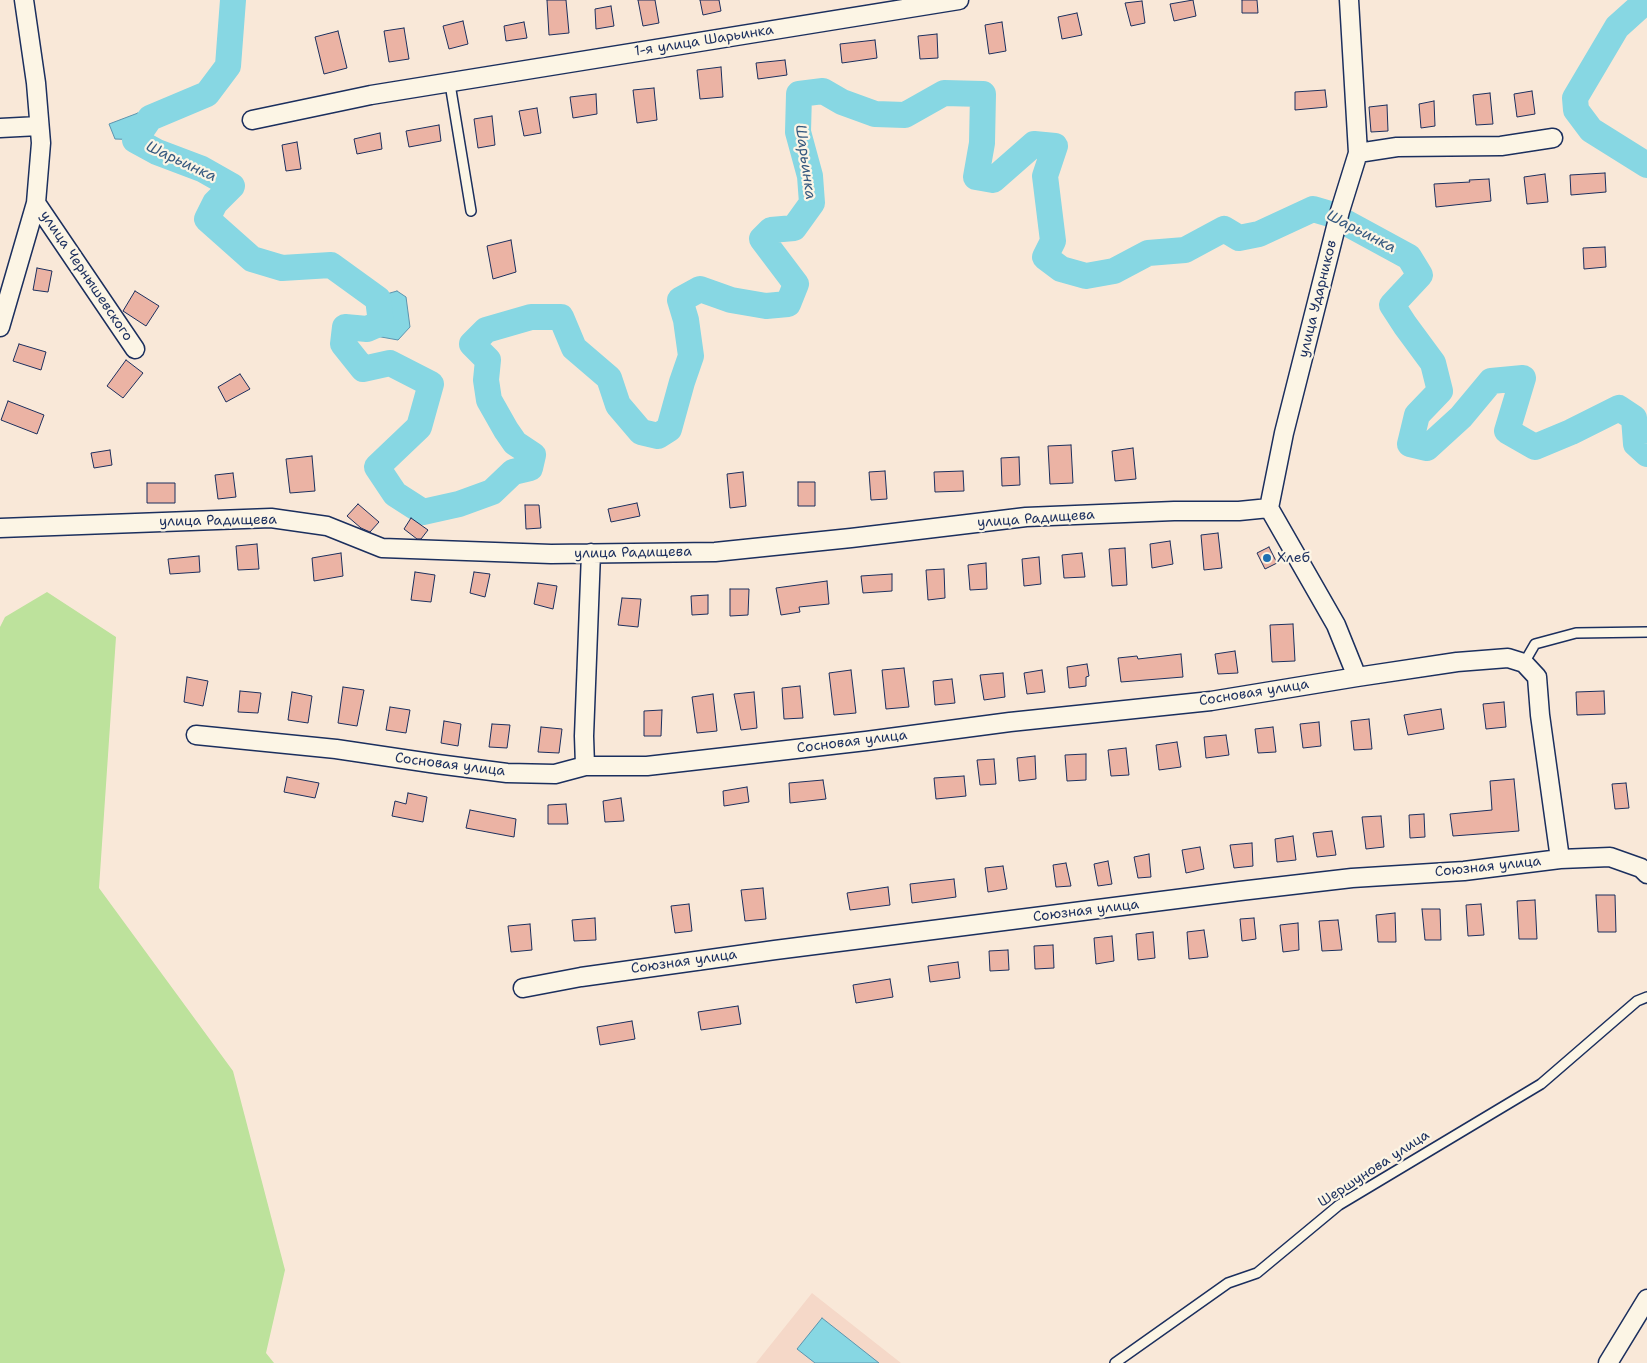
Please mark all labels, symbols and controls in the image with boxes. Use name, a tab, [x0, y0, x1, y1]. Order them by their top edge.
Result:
street label: 1-я улица Шарьинка	[633, 22, 775, 60]
water label: Шарьинка	[791, 123, 819, 201]
water label: Шарьинка	[143, 138, 219, 186]
water label: Шарьинка	[1323, 207, 1399, 257]
street label: улица Чернышевского	[36, 208, 136, 344]
street label: улица Ударников	[1295, 239, 1341, 359]
street label: улица Радищева	[977, 507, 1095, 531]
street label: улица Радищева	[159, 512, 277, 530]
street label: улица Радищева	[574, 544, 692, 562]
place label: Хлеб	[1277, 550, 1310, 566]
marker: Хлеб	[1261, 552, 1273, 564]
street label: Сосновая улица	[1198, 676, 1310, 710]
street label: Сосновая улица	[796, 727, 908, 757]
street label: Сосновая улица	[394, 750, 506, 780]
street label: Союзная улица	[1434, 853, 1542, 881]
street label: Союзная улица	[1032, 896, 1140, 926]
street label: Союзная улица	[630, 946, 738, 978]
street label: Шершунова улица	[1315, 1127, 1433, 1211]

